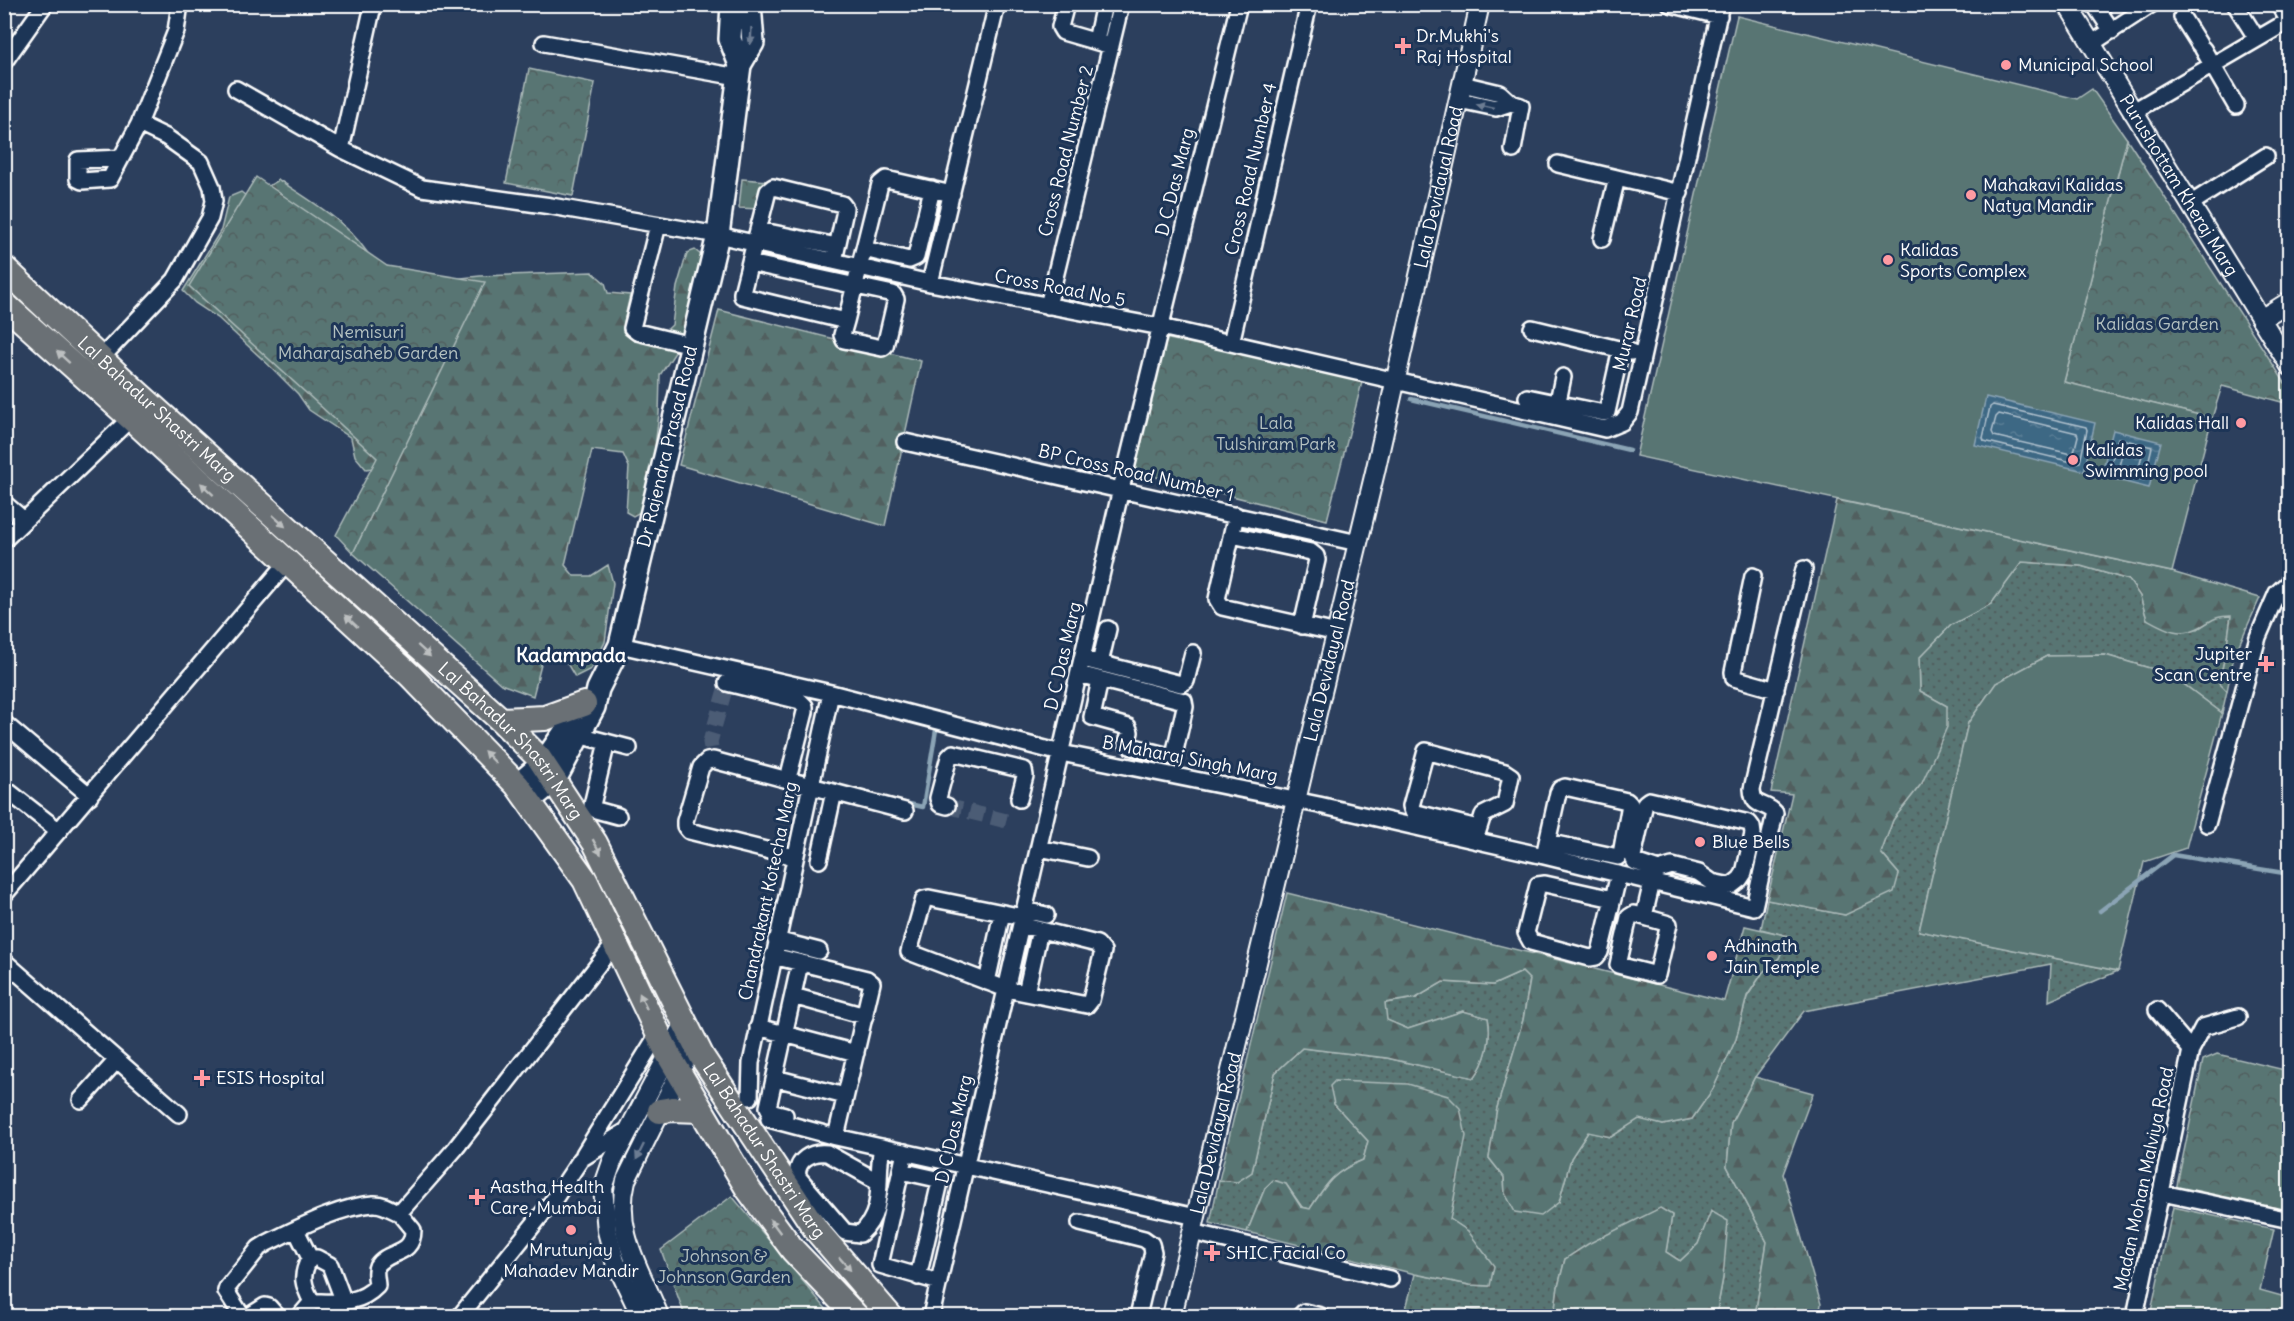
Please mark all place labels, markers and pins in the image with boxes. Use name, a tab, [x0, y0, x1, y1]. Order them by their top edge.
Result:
place label: Dr.Mukhi's Raj Hospital	[1416, 24, 1512, 68]
marker: Dr.Mukhi's Raj Hospital	[1394, 37, 1412, 55]
place label: Municipal School	[2018, 53, 2153, 76]
marker: Municipal School	[1999, 58, 2013, 72]
place label: Mahakavi Kalidas Natya Mandir	[1983, 173, 2123, 217]
marker: Mahakavi Kalidas Natya Mandir	[1964, 188, 1978, 202]
place label: Kalidas Sports Complex	[1900, 238, 2027, 282]
marker: Kalidas Sports Complex	[1881, 253, 1895, 267]
place label: Kalidas Hall	[2135, 411, 2229, 434]
marker: Kalidas Hall	[2234, 416, 2248, 430]
place label: Kalidas Swimming pool	[2085, 438, 2208, 482]
marker: Kalidas Swimming pool	[2066, 453, 2080, 467]
place label: Jupiter Scan Centre	[2154, 642, 2253, 686]
marker: Jupiter Scan Centre	[2257, 655, 2275, 673]
place label: Blue Bells	[1712, 830, 1790, 853]
marker: Blue Bells	[1693, 835, 1707, 849]
place label: Adhinath Jain Temple	[1724, 934, 1820, 978]
marker: Adhinath Jain Temple	[1705, 949, 1719, 963]
place label: ESIS Hospital	[216, 1066, 325, 1089]
marker: ESIS Hospital	[193, 1069, 211, 1087]
place label: Aastha Health Care, Mumbai	[490, 1175, 604, 1219]
marker: Aastha Health Care, Mumbai	[468, 1188, 486, 1206]
marker: Mrutunjay Mahadev Mandir	[564, 1223, 578, 1237]
place label: Mrutunjay Mahadev Mandir	[503, 1238, 639, 1282]
place label: SHIC Facial Co	[1226, 1241, 1346, 1264]
marker: SHIC Facial Co	[1203, 1244, 1221, 1262]

